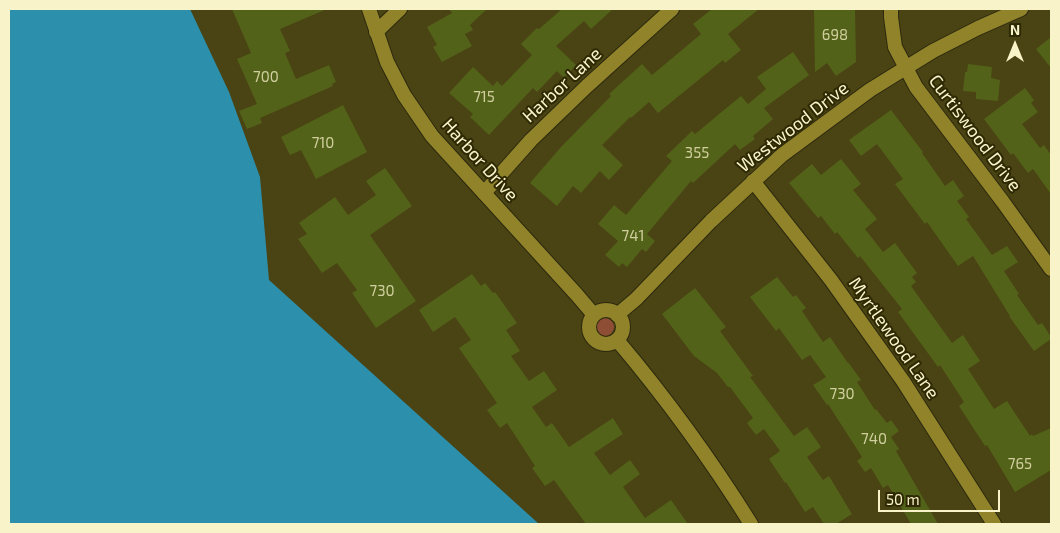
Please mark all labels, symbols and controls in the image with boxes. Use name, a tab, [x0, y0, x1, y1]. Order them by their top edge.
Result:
north arrow	[990, 20, 1040, 70]
text: N	[1010, 21, 1020, 38]
house number: 698	[822, 26, 848, 44]
street label: Harbor Lane	[518, 43, 606, 127]
house number: 700	[253, 68, 279, 86]
street label: Curtiswood Drive	[924, 70, 1026, 196]
street label: Westwood Drive	[733, 77, 853, 177]
house number: 715	[473, 88, 495, 106]
street label: Harbor Drive	[437, 114, 523, 206]
house number: 710	[312, 134, 334, 152]
house number: 355	[685, 144, 709, 162]
house number: 741	[622, 227, 644, 245]
street label: Myrtlewood Lane	[844, 273, 944, 403]
house number: 730	[369, 282, 395, 300]
house number: 730	[829, 385, 855, 403]
house number: 740	[861, 430, 887, 448]
house number: 765	[1008, 455, 1032, 473]
scale bar	[880, 480, 1002, 512]
text: 50 m	[886, 490, 920, 508]

